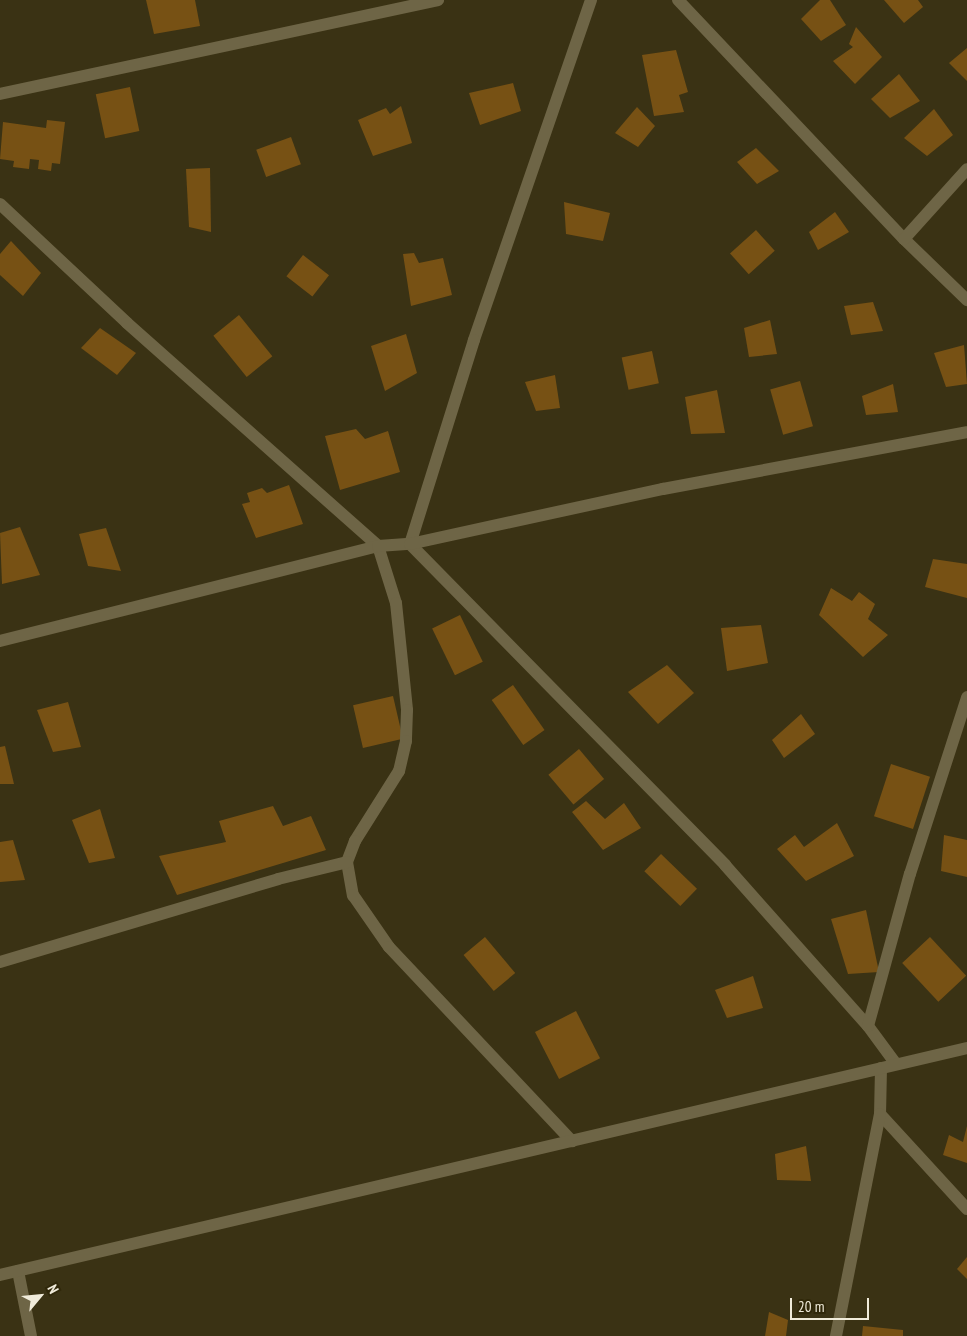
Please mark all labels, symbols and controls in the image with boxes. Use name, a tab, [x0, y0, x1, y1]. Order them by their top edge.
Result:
north arrow	[15, 1271, 65, 1321]
text: N	[44, 1281, 63, 1297]
scale bar	[792, 1288, 871, 1320]
text: 20 m	[798, 1297, 824, 1316]

